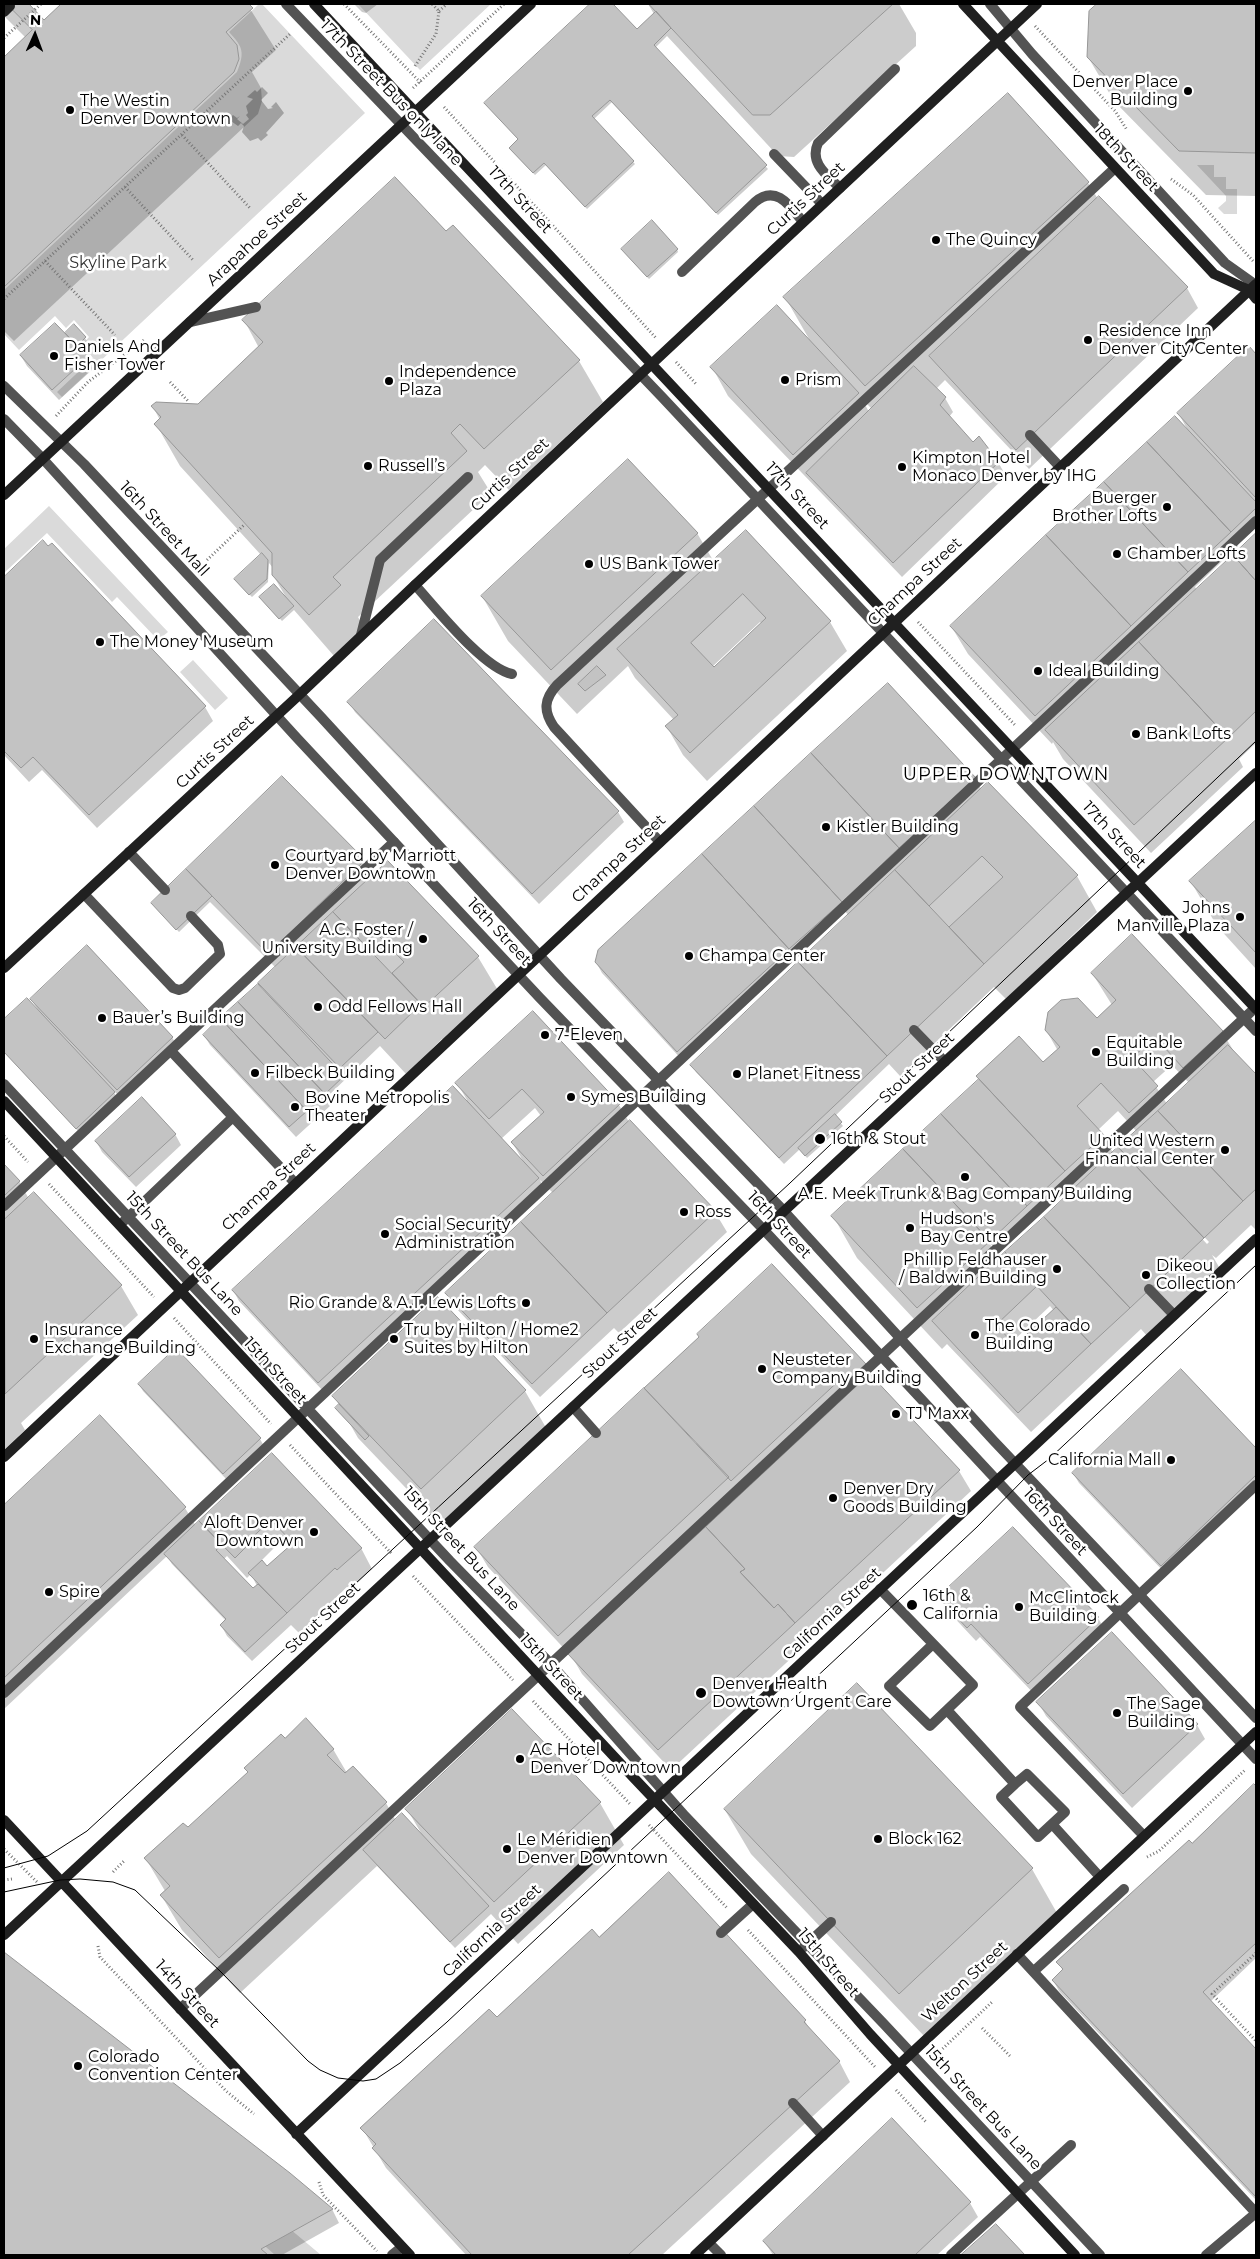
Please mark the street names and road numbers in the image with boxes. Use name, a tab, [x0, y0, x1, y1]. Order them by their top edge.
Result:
street label: 17th Street Bus only lane	[316, 16, 466, 170]
street label: 18th Street	[1090, 120, 1162, 196]
street label: Curtis Street	[763, 158, 849, 240]
street label: 17th Street	[484, 162, 556, 238]
street label: Arapahoe Street	[203, 188, 311, 290]
street label: Curtis Street	[467, 434, 553, 516]
street label: 17th Street	[761, 458, 833, 534]
street label: 16th Street Mall	[115, 478, 213, 580]
street label: Champa Street	[864, 534, 966, 630]
street label: Curtis Street	[172, 711, 258, 793]
street label: 17th Street	[1078, 797, 1150, 873]
street label: Champa Street	[568, 811, 670, 907]
street label: 16th Street	[463, 894, 535, 970]
street label: Stout Street	[875, 1028, 959, 1108]
street label: Champa Street	[218, 1139, 320, 1235]
street label: 16th Street	[743, 1187, 815, 1263]
street label: 15th Street Bus Lane	[121, 1188, 247, 1320]
street label: Stout Street	[578, 1303, 662, 1383]
street label: 15th Street	[239, 1333, 311, 1409]
street label: 15th Street Bus Lane	[398, 1483, 524, 1615]
street label: 16th Street	[1019, 1484, 1091, 1560]
street label: California Street	[779, 1563, 885, 1665]
street label: Stout Street	[281, 1578, 365, 1658]
street label: 15th Street	[515, 1629, 587, 1705]
street label: California Street	[439, 1880, 545, 1982]
street label: 15th Street	[793, 1925, 863, 2001]
street label: Welton Street	[918, 1937, 1012, 2027]
street label: 14th Street	[151, 1956, 223, 2032]
street label: 15th Street Bus Lane	[920, 2042, 1046, 2174]

